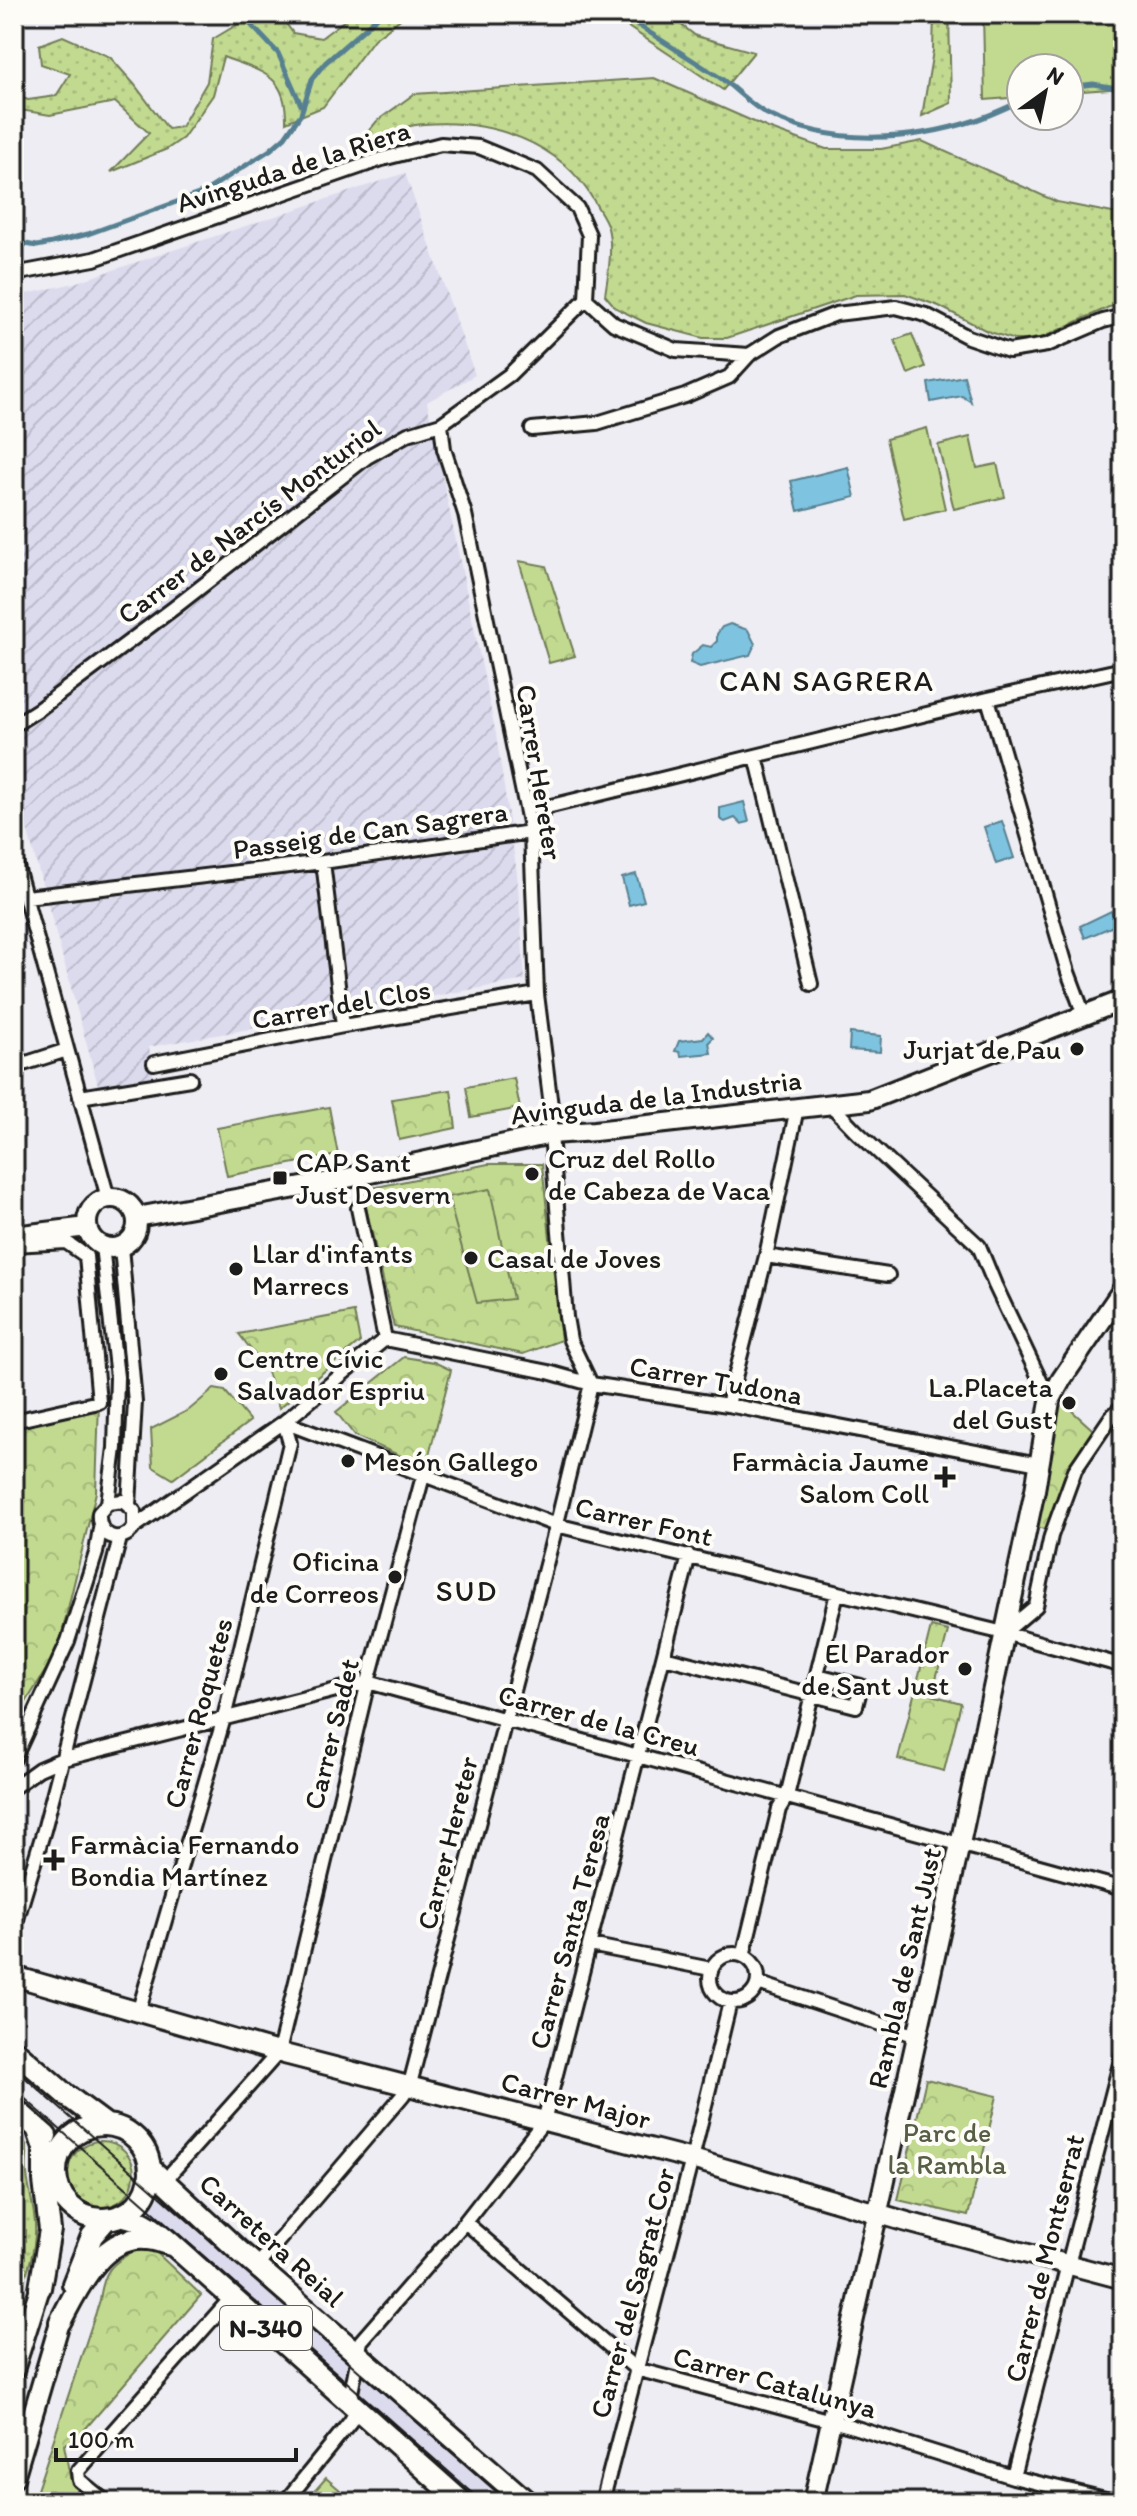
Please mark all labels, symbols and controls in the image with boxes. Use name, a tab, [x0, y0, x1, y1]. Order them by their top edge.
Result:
north arrow	[1005, 52, 1085, 132]
text: N	[1042, 60, 1069, 91]
street label: Avinguda de la Riera	[172, 112, 414, 220]
street label: Carrer de Narcís Monturiol	[111, 411, 387, 631]
district label: CAN SAGRERA	[719, 662, 935, 699]
street label: Carrer Hereter	[509, 682, 571, 862]
street label: Passeig de Can Sagrera	[230, 794, 510, 866]
street label: Carrer del Clos	[249, 972, 433, 1036]
place label: Jurjat de Pau	[903, 1032, 1061, 1066]
marker: Jurjat de Pau	[1068, 1040, 1086, 1058]
street label: Avinguda de la Industria	[509, 1062, 804, 1132]
place label: Cruz del Rollo de Cabeza de Vaca	[548, 1141, 771, 1207]
place label: CAP Sant Just Desvern	[296, 1145, 451, 1211]
marker: Cruz del Rollo de Cabeza de Vaca	[523, 1165, 541, 1183]
marker: CAP Sant Just Desvern	[271, 1169, 289, 1187]
place label: Llar d'infants Marrecs	[252, 1236, 413, 1302]
place label: Casal de Joves	[487, 1241, 661, 1275]
marker: Casal de Joves	[462, 1249, 480, 1267]
marker: Llar d'infants Marrecs	[227, 1260, 245, 1278]
place label: Centre Cívic Salvador Espriu	[237, 1341, 425, 1407]
street label: Carrer Tudona	[627, 1348, 805, 1412]
marker: Centre Cívic Salvador Espriu	[212, 1365, 230, 1383]
place label: La.Placeta del Gust	[928, 1370, 1053, 1436]
marker: La.Placeta del Gust	[1060, 1394, 1078, 1412]
place label: Mesón Gallego	[364, 1444, 538, 1478]
place label: Farmàcia Jaume Salom Coll	[732, 1444, 929, 1510]
marker: Mesón Gallego	[339, 1452, 357, 1470]
marker: Farmàcia Jaume Salom Coll	[936, 1468, 954, 1486]
street label: Carrer Font	[572, 1489, 716, 1553]
place label: Oficina de Correos	[250, 1544, 379, 1610]
marker: Oficina de Correos	[386, 1568, 404, 1586]
district label: SUD	[436, 1572, 498, 1609]
street label: Carrer Roquetes	[156, 1614, 240, 1812]
place label: El Parador de Sant Just	[801, 1636, 949, 1702]
street label: Carrer Sadet	[296, 1655, 366, 1813]
marker: El Parador de Sant Just	[956, 1660, 974, 1678]
street label: Carrer de la Creu	[495, 1677, 704, 1763]
street label: Carrer Hereter	[409, 1753, 485, 1933]
street label: Carrer Santa Teresa	[521, 1809, 617, 2053]
place label: Farmàcia Fernando Bondia Martínez	[70, 1827, 300, 1893]
street label: Rambla de Sant Just	[860, 1844, 948, 2092]
marker: Farmàcia Fernando Bondia Martínez	[45, 1851, 63, 1869]
street label: Carrer Major	[498, 2064, 655, 2136]
park label: Parc de la Rambla	[887, 2115, 1007, 2181]
street label: Carrer de Montserrat	[997, 2130, 1091, 2386]
street label: Carrer del Sagrat Cor	[582, 2164, 682, 2422]
street label: Carretera Reial	[192, 2166, 352, 2314]
road number: N-340	[220, 2306, 312, 2350]
street label: Carrer Catalunya	[669, 2338, 881, 2426]
scale bar	[56, 2412, 296, 2462]
text: 100 m	[68, 2425, 134, 2454]

